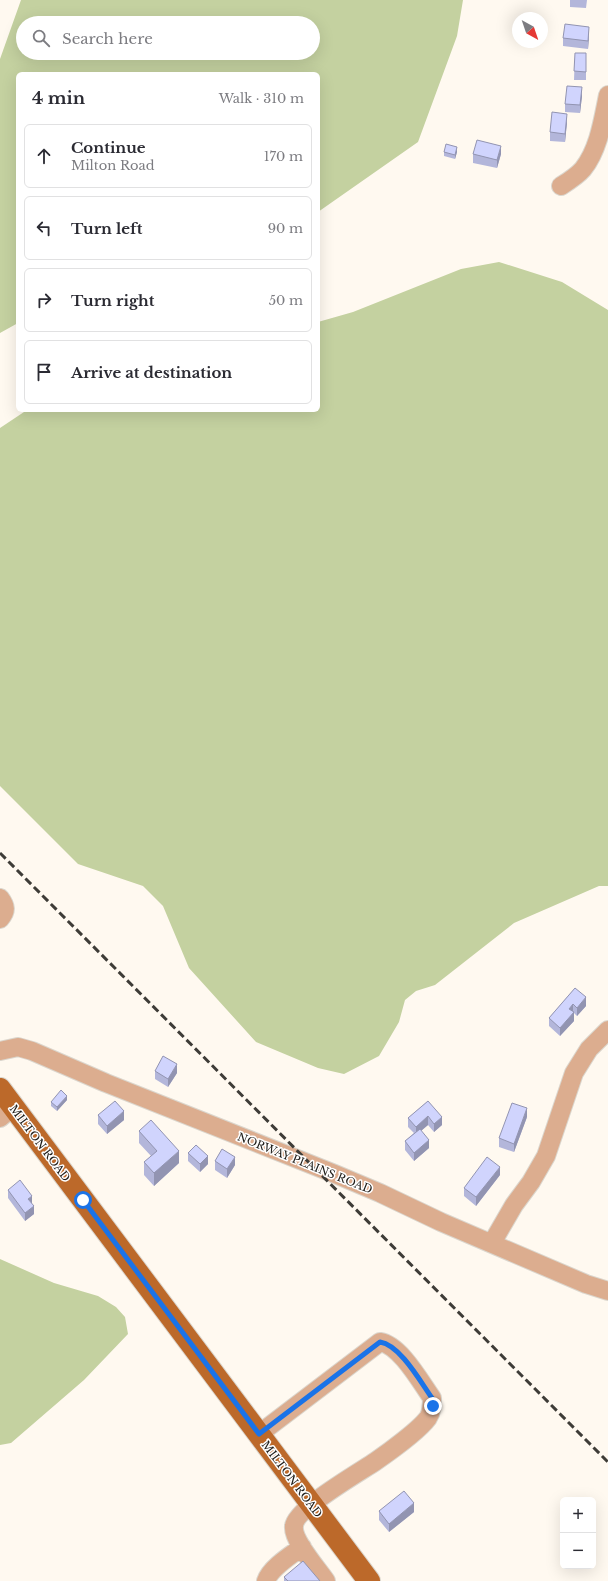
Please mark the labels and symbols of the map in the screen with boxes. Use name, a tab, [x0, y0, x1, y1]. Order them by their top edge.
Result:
north arrow	[512, 12, 548, 48]
street label: MILTON ROAD	[7, 1102, 73, 1184]
street label: NORWAY PLAINS ROAD	[235, 1129, 375, 1197]
route start	[74, 1191, 92, 1209]
route end	[424, 1397, 442, 1415]
street label: MILTON ROAD	[259, 1438, 325, 1520]

